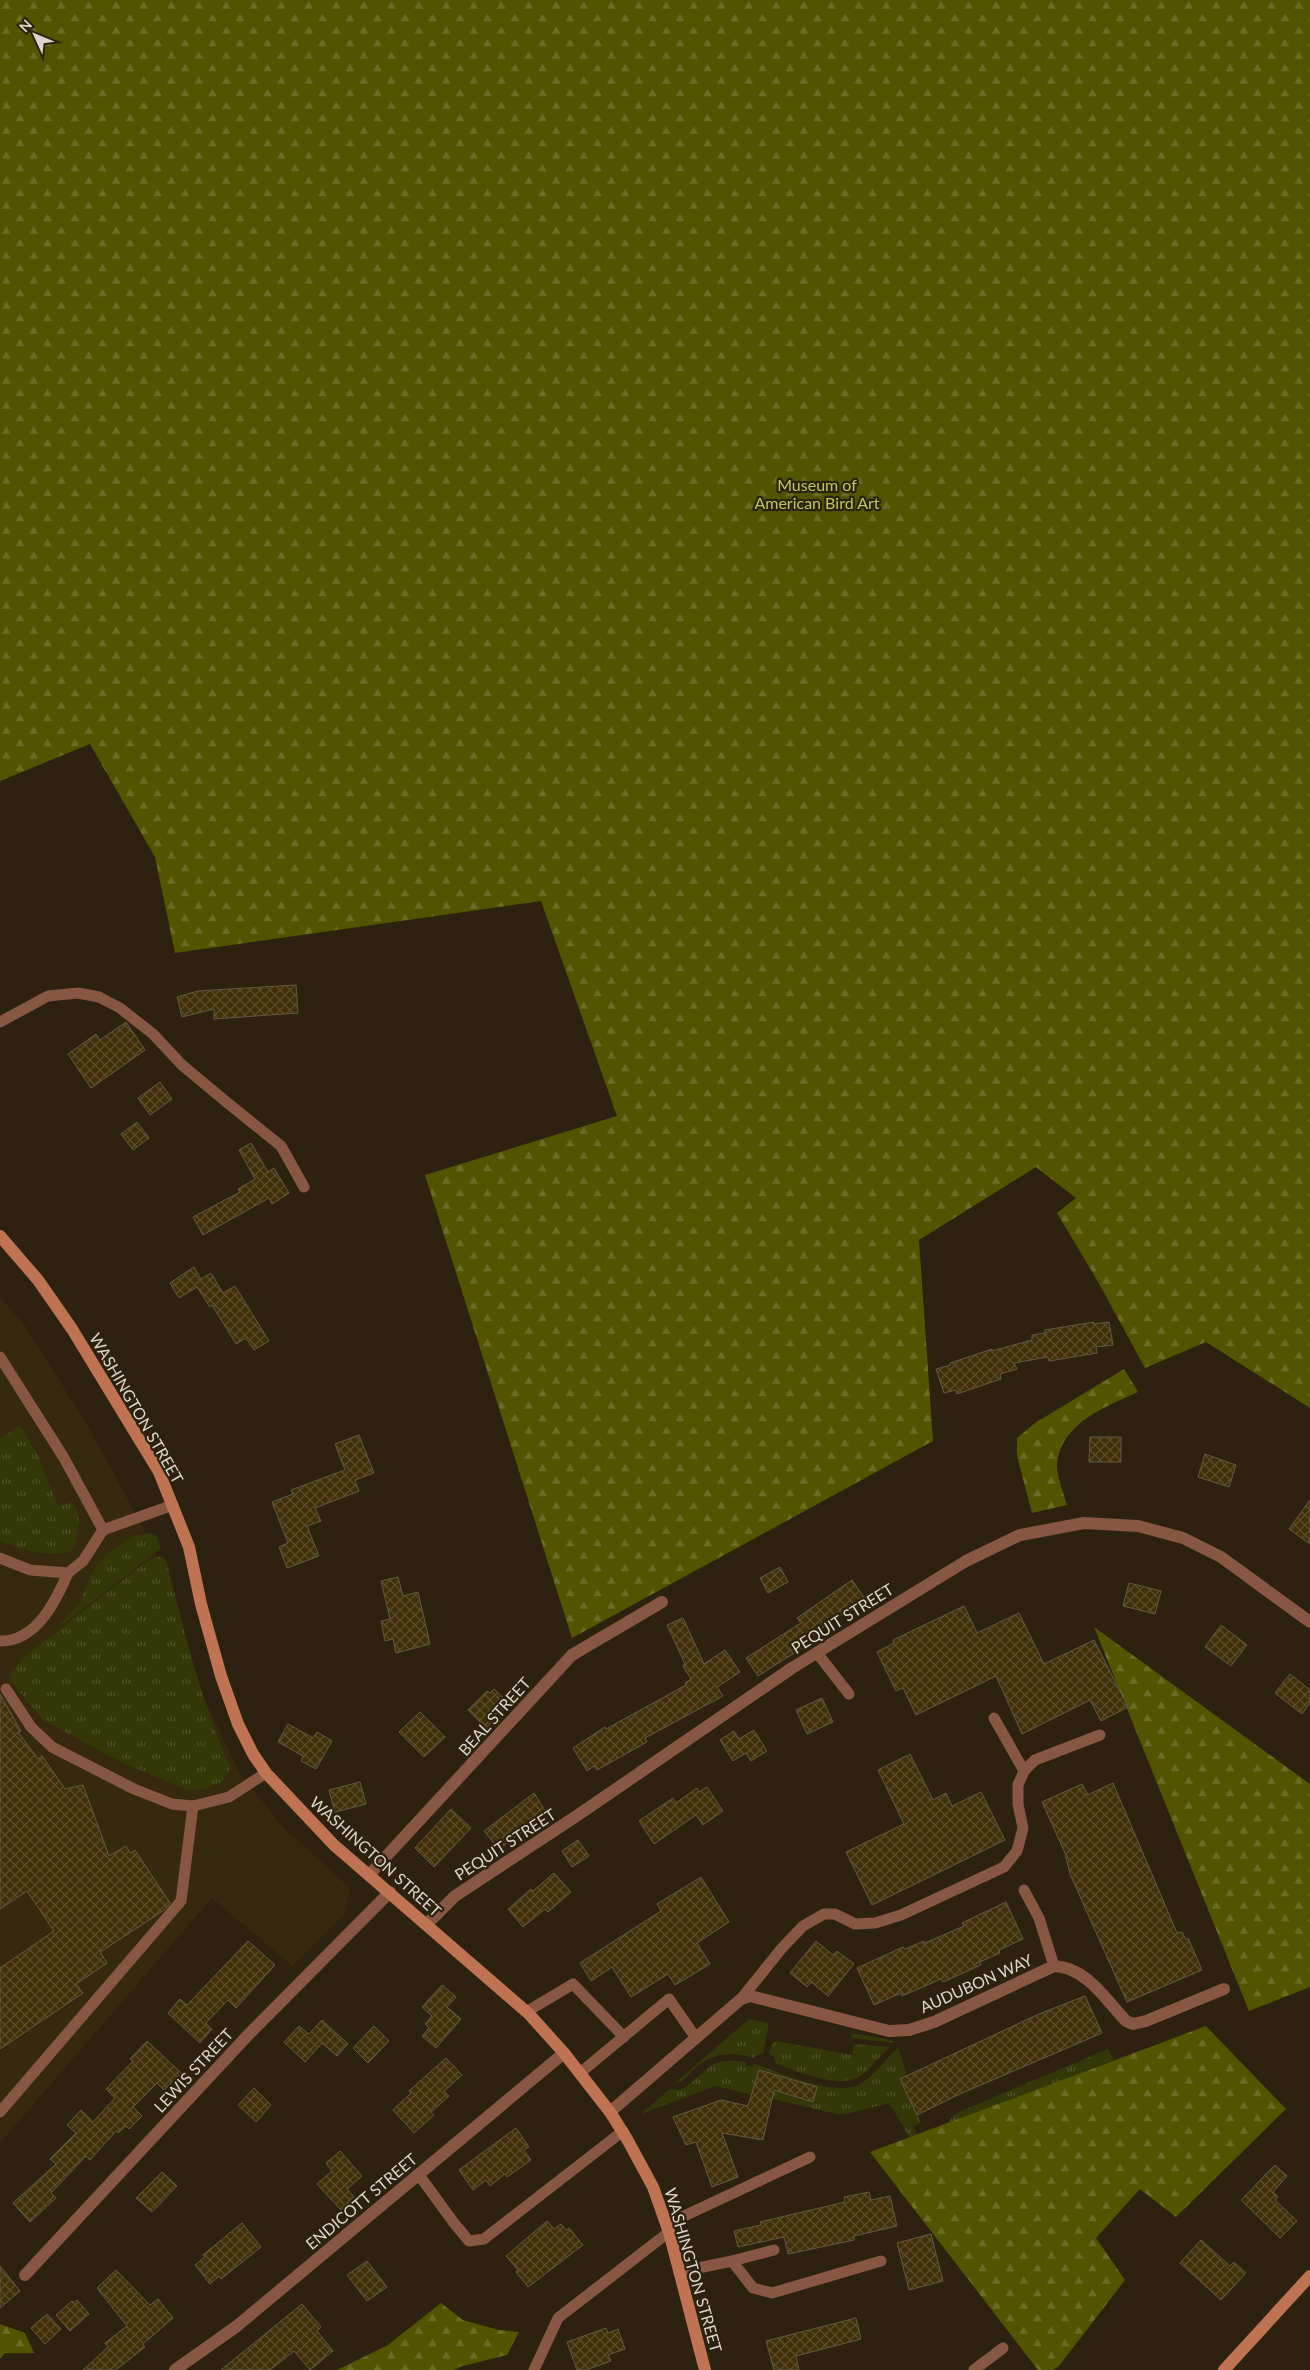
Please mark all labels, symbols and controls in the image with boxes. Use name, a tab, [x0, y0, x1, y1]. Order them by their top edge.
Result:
north arrow	[10, 10, 60, 60]
text: N	[15, 16, 35, 35]
park label: Museum of American Bird Art	[754, 475, 880, 512]
street label: WASHINGTON STREET	[86, 1330, 188, 1487]
street label: PEQUIT STREET	[787, 1579, 897, 1657]
street label: BEAL STREET	[454, 1673, 534, 1759]
street label: WASHINGTON STREET	[306, 1792, 446, 1920]
street label: PEQUIT STREET	[451, 1804, 560, 1884]
street label: AUDUBON WAY	[917, 1950, 1035, 2016]
street label: LEWIS STREET	[149, 2024, 237, 2116]
street label: ENDICOTT STREET	[301, 2149, 421, 2253]
street label: WASHINGTON STREET	[661, 2186, 727, 2355]

